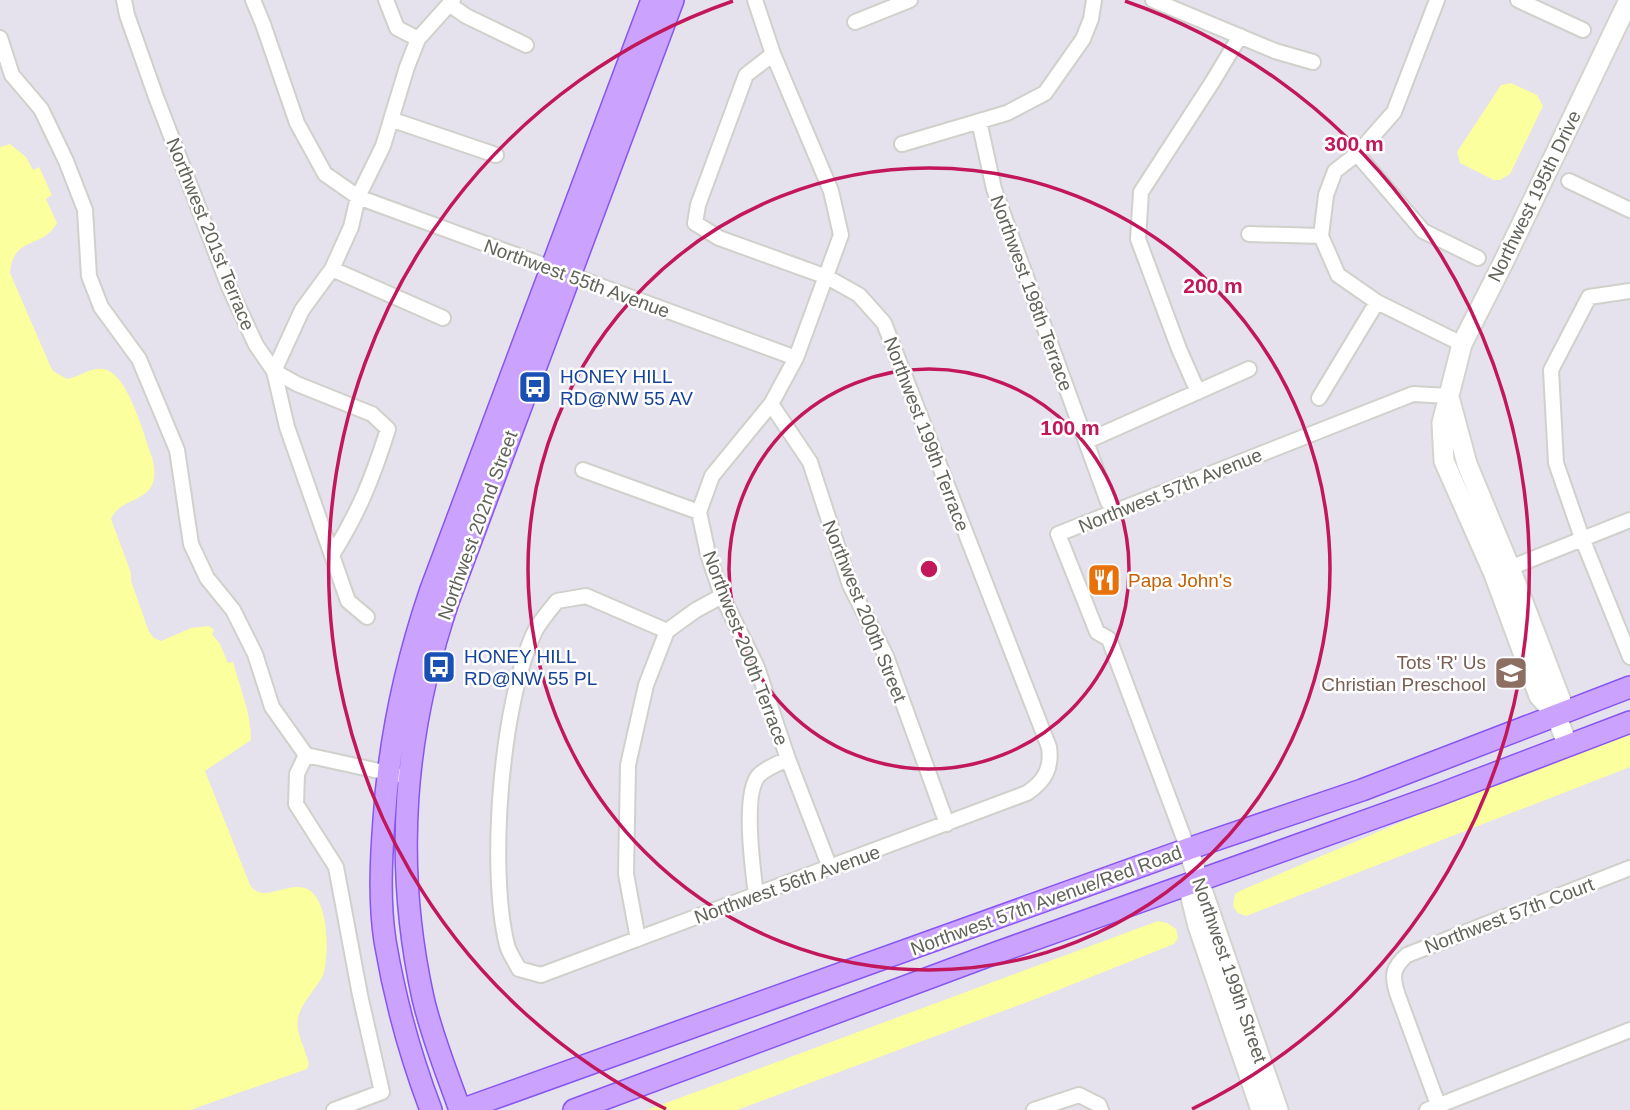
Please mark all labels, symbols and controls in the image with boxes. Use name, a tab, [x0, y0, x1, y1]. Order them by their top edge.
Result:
street label: Northwest 195th Drive	[1484, 107, 1585, 285]
text: 300 m	[1324, 132, 1384, 155]
street label: Northwest 201st Terrace	[162, 135, 259, 333]
street label: Northwest 198th Terrace	[986, 192, 1077, 394]
street label: Northwest 55th Avenue	[481, 235, 673, 322]
text: 200 m	[1183, 274, 1243, 297]
street label: Northwest 199th Terrace	[880, 334, 973, 534]
place label: HONEY HILL RD@NW 55 AV	[560, 366, 693, 409]
bus stop icon: HONEY HILL RD@NW 55 AV	[516, 368, 554, 406]
text: 100 m	[1040, 416, 1100, 439]
street label: Northwest 202nd Street	[433, 427, 522, 623]
street label: Northwest 57th Avenue	[1075, 444, 1265, 537]
street label: Northwest 200th Street	[818, 517, 911, 706]
street label: Northwest 200th Terrace	[699, 548, 792, 748]
centre of rings	[917, 557, 941, 581]
restaurant icon: Papa John's	[1085, 561, 1123, 599]
place label: Papa John's	[1128, 570, 1232, 591]
place label: HONEY HILL RD@NW 55 PL	[464, 646, 597, 689]
bus stop icon: HONEY HILL RD@NW 55 PL	[420, 648, 458, 686]
place label: Tots 'R' Us Christian Preschool	[1321, 652, 1486, 695]
school or university icon: Tots 'R' Us Christian Preschool	[1492, 654, 1530, 692]
street label: Northwest 56th Avenue	[691, 841, 883, 928]
street label: Northwest 57th Avenue/Red Road	[908, 842, 1185, 959]
street label: Northwest 57th Court	[1422, 873, 1597, 957]
street label: Northwest 199th Street	[1188, 875, 1271, 1066]

